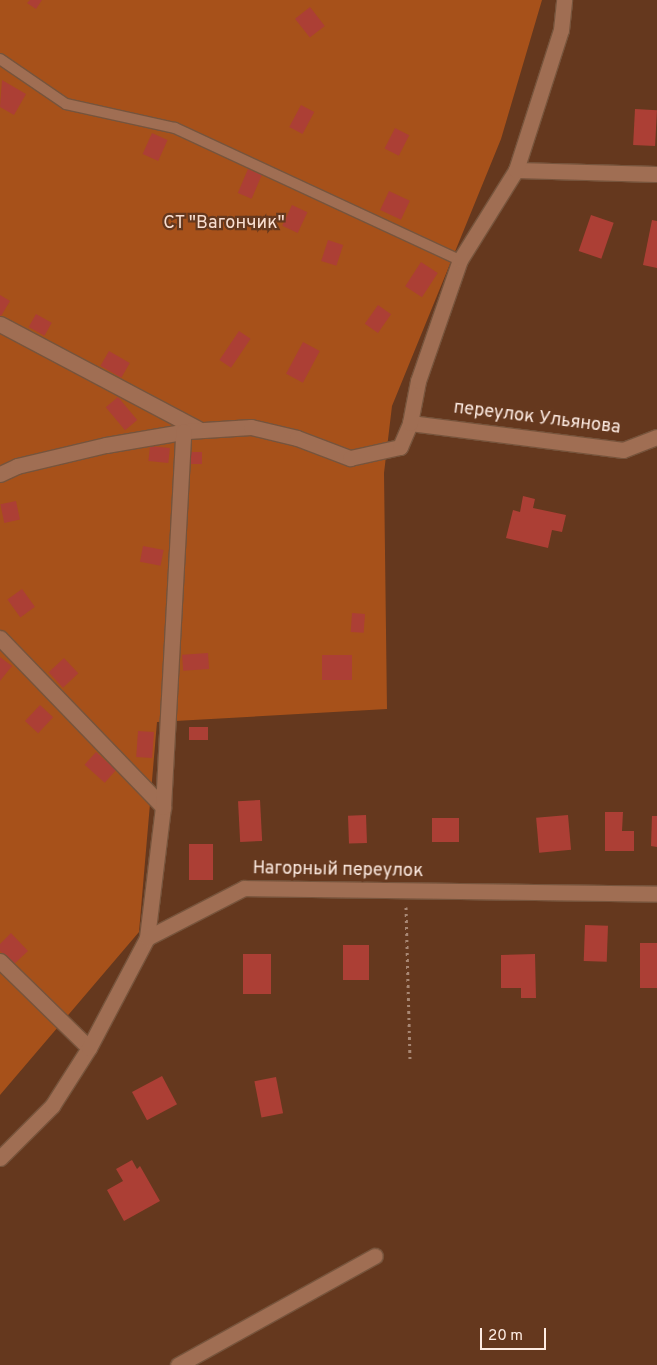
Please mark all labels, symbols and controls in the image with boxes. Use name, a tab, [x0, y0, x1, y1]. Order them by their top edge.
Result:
park label: СТ "Вагончик"	[163, 213, 285, 235]
street label: переулок Ульянова	[452, 398, 622, 440]
street label: Нагорный переулок	[252, 859, 424, 883]
scale bar	[482, 1318, 548, 1350]
text: 20 m	[488, 1327, 523, 1346]

